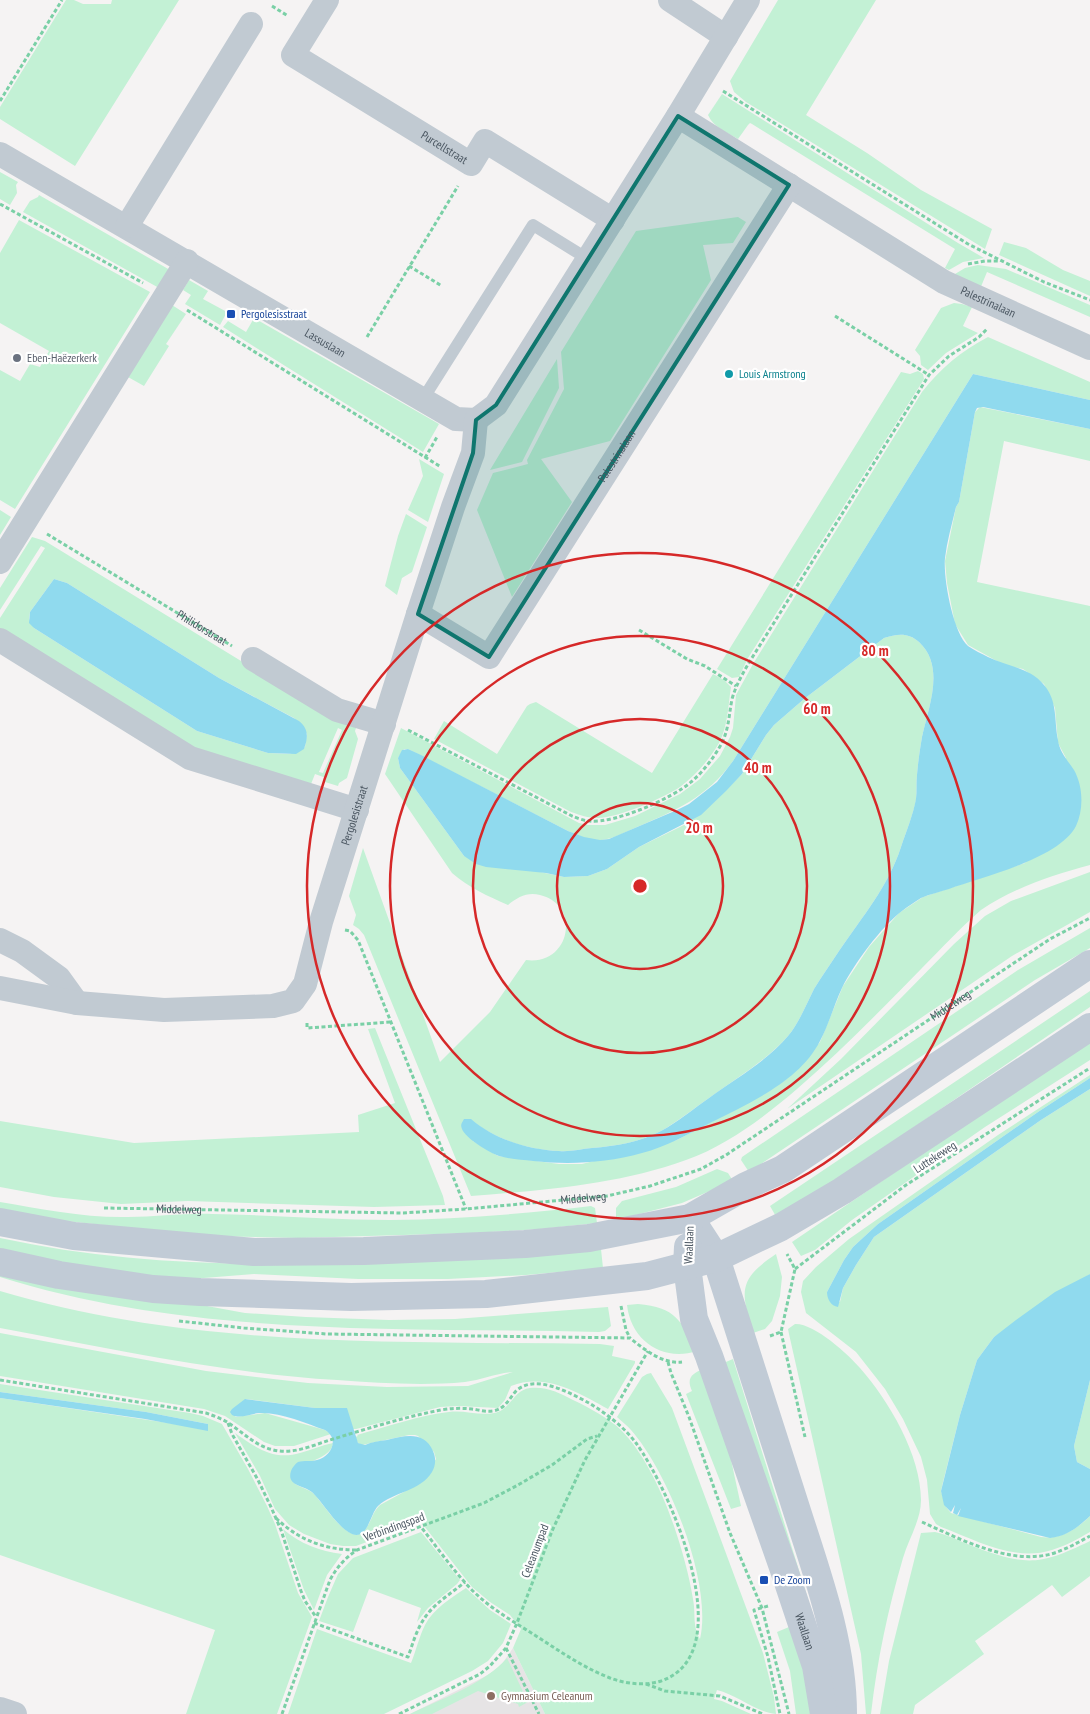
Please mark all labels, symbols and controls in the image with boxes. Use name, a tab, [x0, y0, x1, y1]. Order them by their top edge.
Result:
street label: Purcellstraat	[418, 127, 471, 167]
street label: Palestrinalaan	[959, 283, 1018, 320]
place label: Pergolesisstraat	[241, 306, 307, 321]
marker: Pergolesisstraat	[225, 308, 237, 320]
street label: Lassuslaan	[302, 325, 348, 360]
place label: Eben-Haëzerkerk	[27, 350, 97, 365]
marker: Eben-Haëzerkerk	[11, 352, 23, 364]
place label: Louis Armstrong	[739, 366, 806, 381]
marker: Louis Armstrong	[723, 368, 735, 380]
street label: Palestrinalaan	[594, 427, 638, 485]
street label: Philidorstraat	[174, 606, 231, 649]
text: 80 m	[861, 641, 889, 660]
text: 60 m	[803, 699, 831, 718]
text: 40 m	[744, 758, 772, 777]
street label: Pergolesistraat	[338, 783, 371, 847]
text: 20 m	[685, 818, 713, 837]
centre of rings	[631, 877, 649, 895]
street label: Middelweg	[927, 986, 973, 1024]
street label: Luttekeweg	[911, 1137, 959, 1176]
street label: Middelweg	[560, 1188, 607, 1207]
street label: Middelweg	[156, 1201, 202, 1217]
street label: Waallaan	[680, 1226, 697, 1264]
street label: Verbindingspad	[360, 1509, 426, 1545]
street label: Celeanumpad	[517, 1522, 552, 1580]
place label: De Zoom	[774, 1572, 811, 1587]
marker: De Zoom	[758, 1574, 770, 1586]
street label: Waallaan	[792, 1611, 818, 1652]
place label: Gymnasium Celeanum	[501, 1688, 593, 1703]
marker: Gymnasium Celeanum	[485, 1690, 497, 1702]

